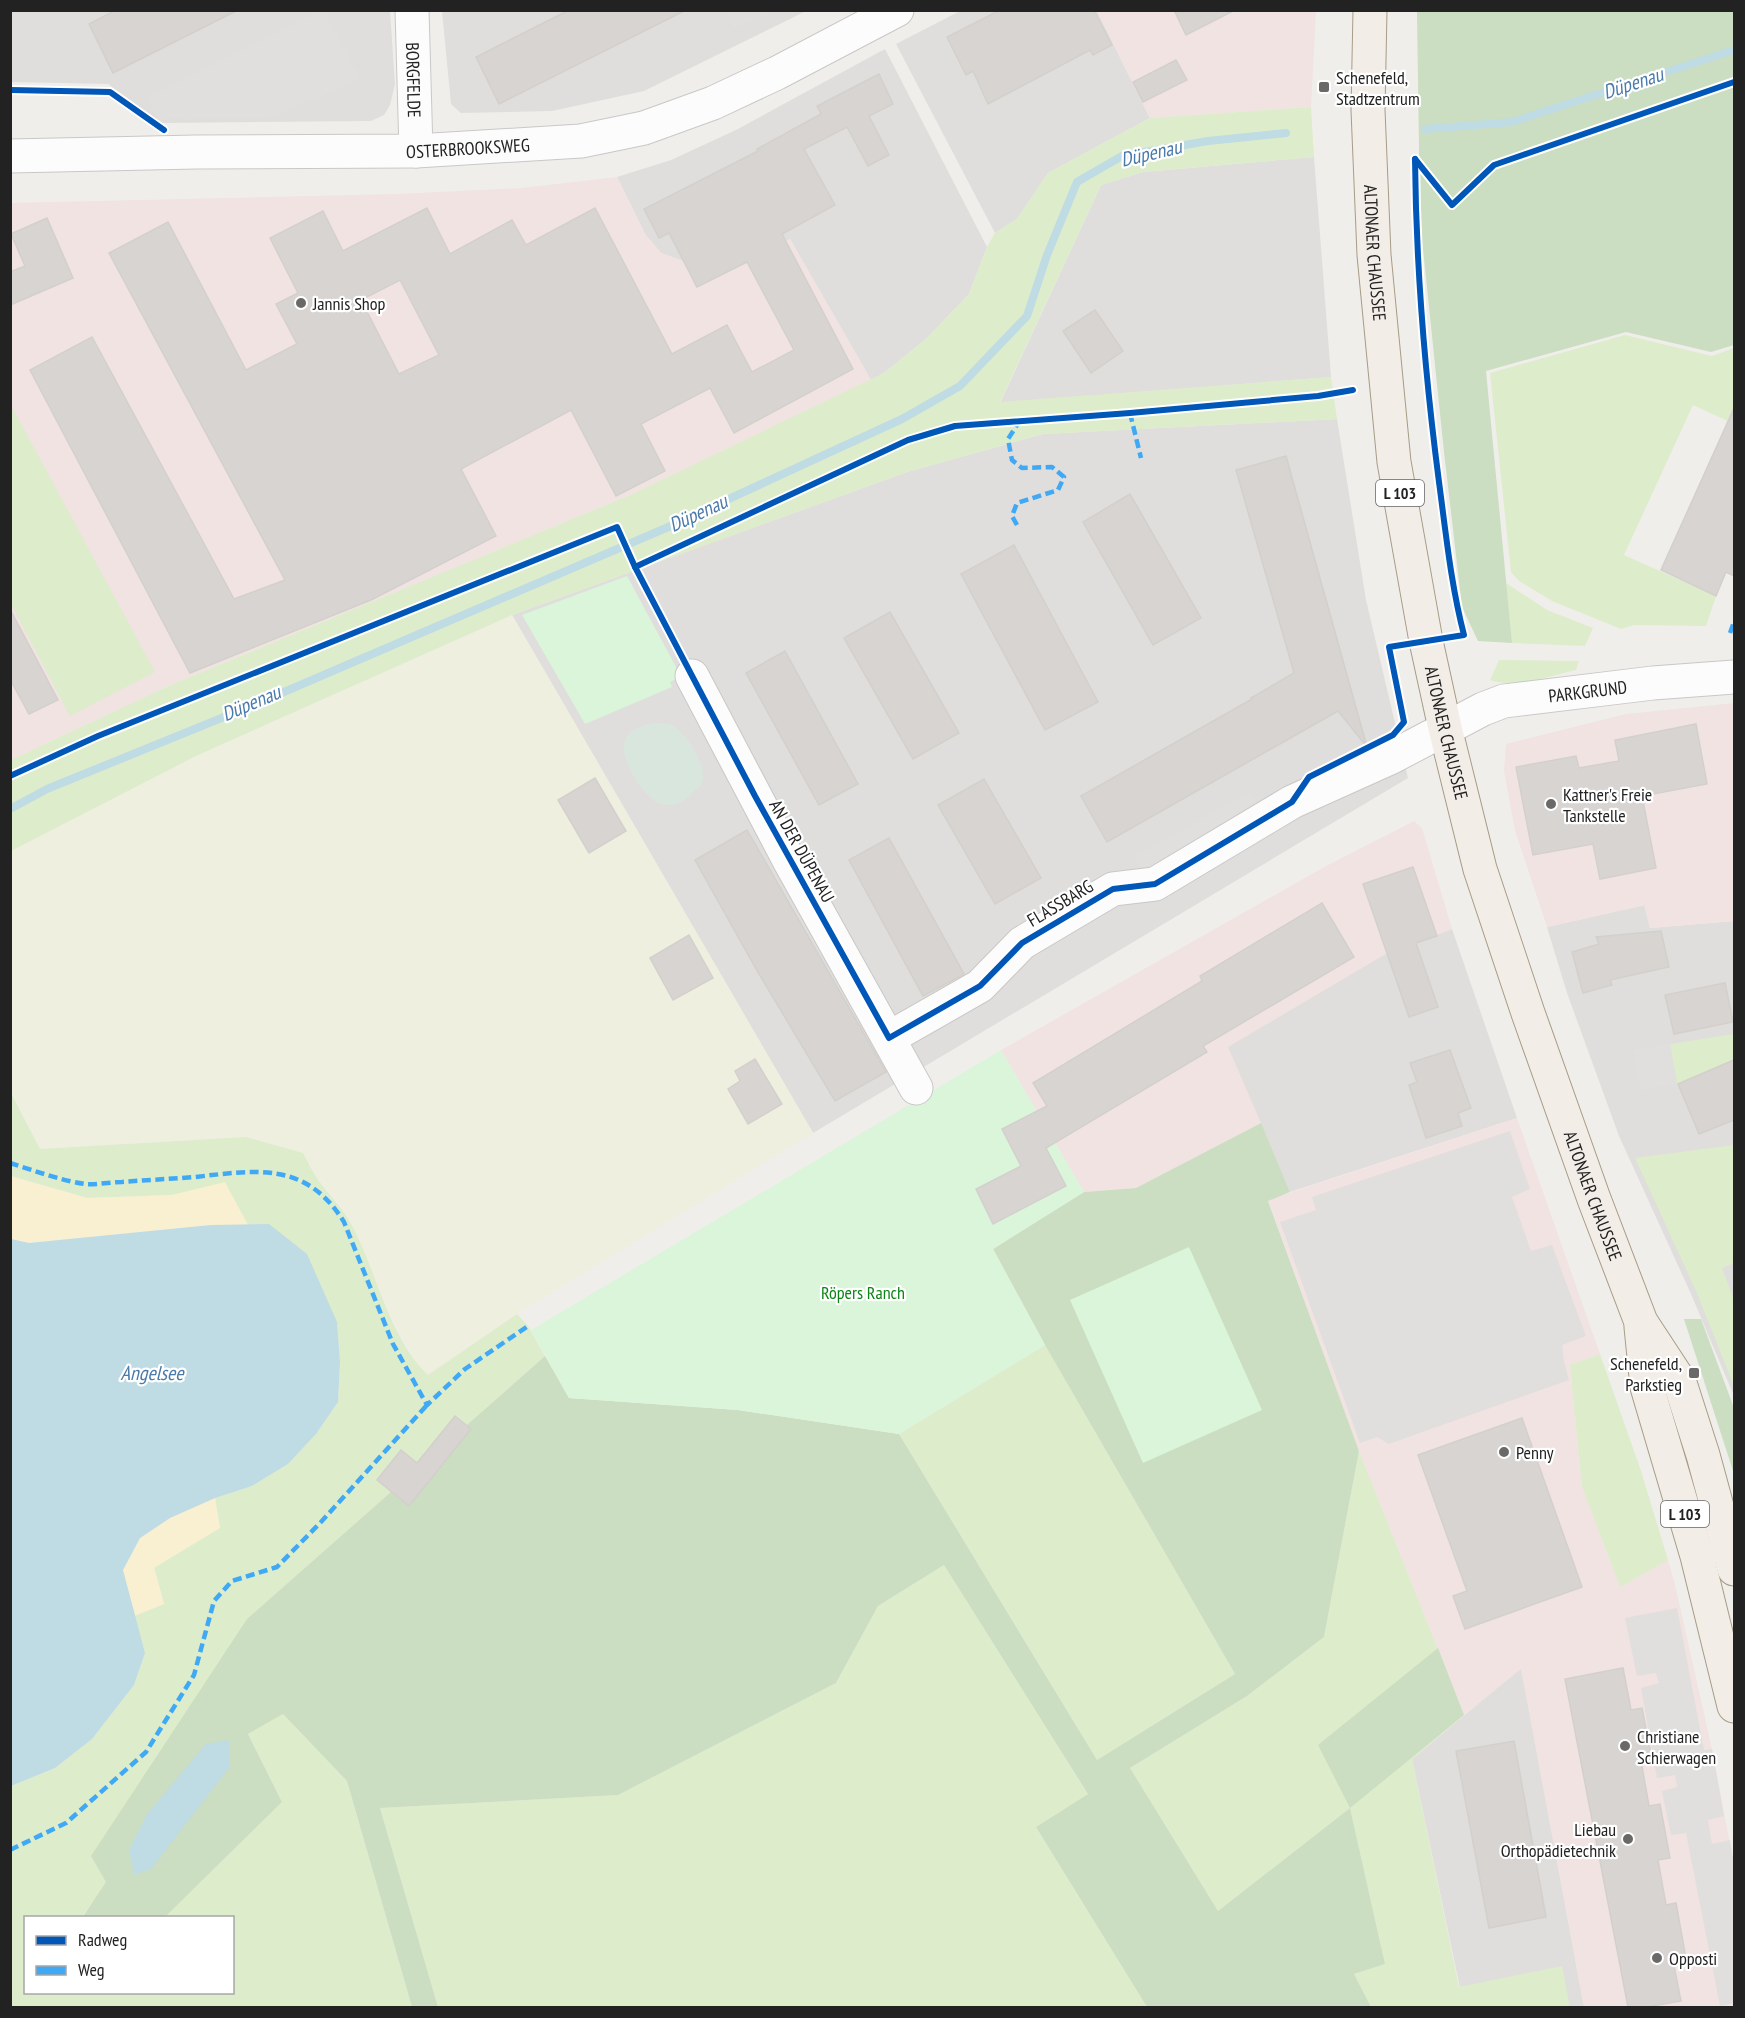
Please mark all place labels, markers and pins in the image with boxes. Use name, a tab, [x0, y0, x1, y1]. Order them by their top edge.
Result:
place label: Schenefeld, Stadtzentrum	[1336, 66, 1420, 110]
marker: Schenefeld, Stadtzentrum	[1317, 80, 1331, 94]
place label: Jannis Shop	[312, 292, 386, 315]
marker: Jannis Shop	[294, 296, 308, 310]
place label: Kattner's Freie Tankstelle	[1563, 783, 1652, 827]
marker: Kattner's Freie Tankstelle	[1544, 797, 1558, 811]
place label: Schenefeld, Parkstieg	[1610, 1352, 1682, 1396]
marker: Schenefeld, Parkstieg	[1687, 1366, 1701, 1380]
place label: Penny	[1516, 1441, 1554, 1464]
marker: Penny	[1497, 1445, 1511, 1459]
place label: Christiane Schierwagen	[1637, 1725, 1716, 1769]
marker: Christiane Schierwagen	[1618, 1739, 1632, 1753]
place label: Liebau Orthopädietechnik	[1501, 1818, 1616, 1862]
marker: Liebau Orthopädietechnik	[1621, 1832, 1635, 1846]
place label: Opposti	[1669, 1947, 1717, 1970]
marker: Opposti	[1650, 1951, 1664, 1965]

